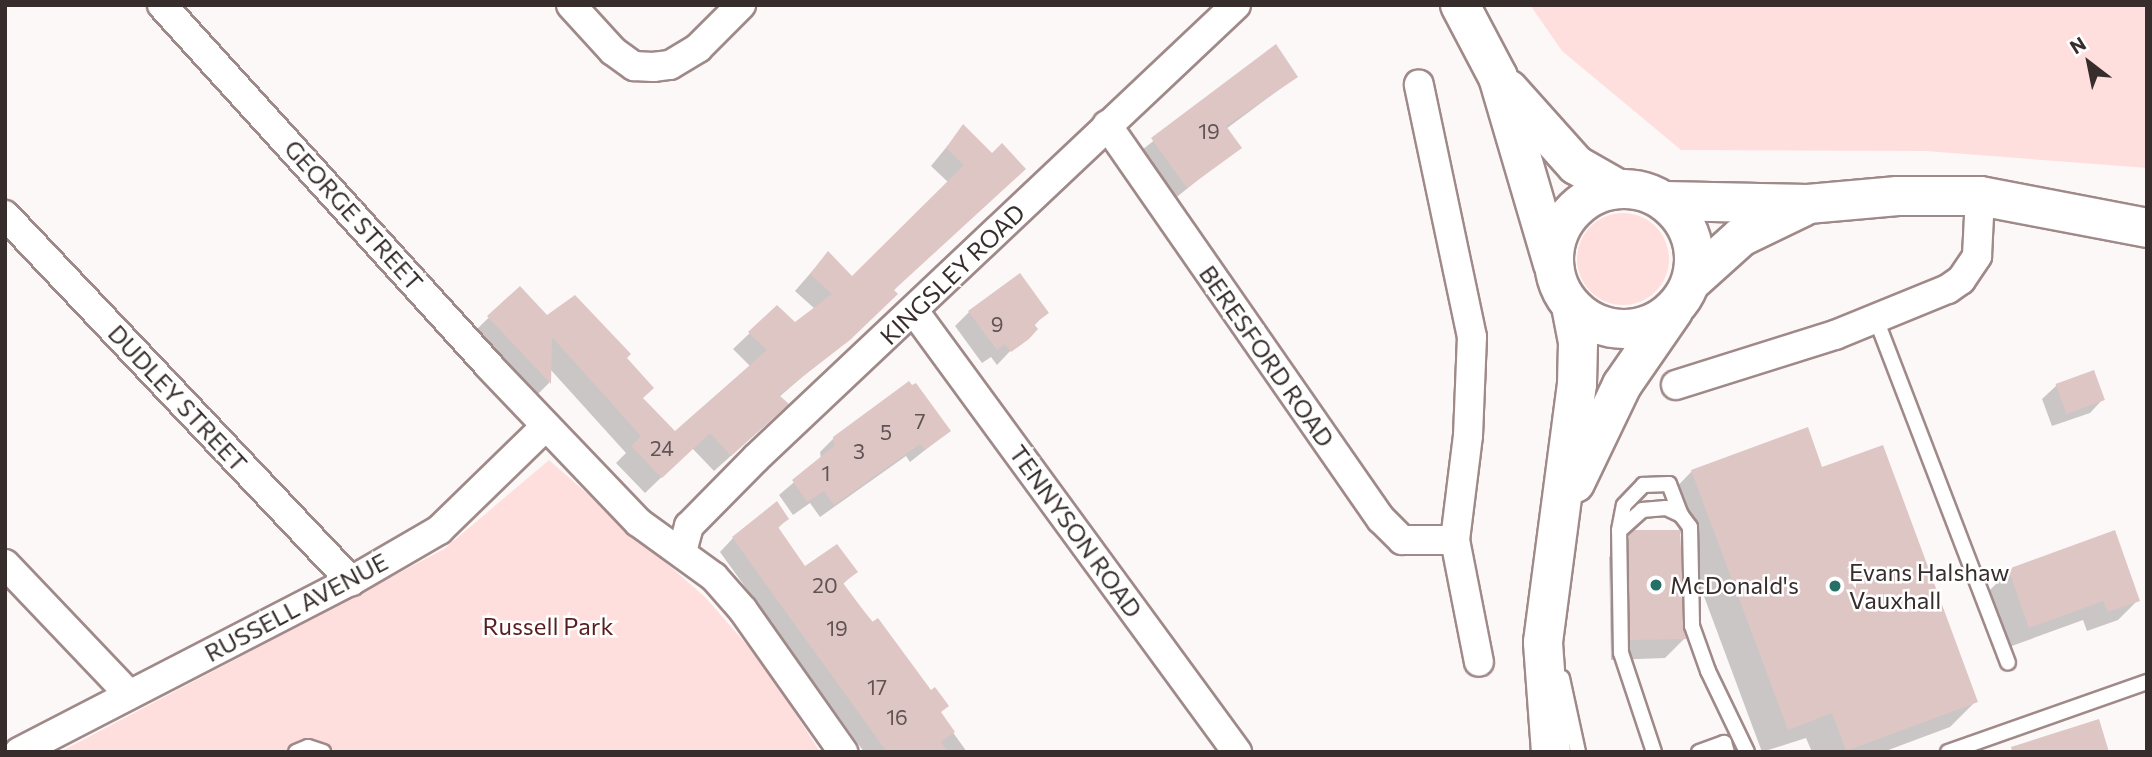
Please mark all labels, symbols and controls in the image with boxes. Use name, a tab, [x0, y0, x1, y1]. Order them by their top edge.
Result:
north arrow	[2054, 28, 2124, 98]
text: N	[2065, 31, 2090, 58]
house number: 19	[1198, 118, 1220, 144]
street label: GEORGE STREET	[279, 134, 429, 296]
street label: KINGSLEY ROAD	[874, 198, 1030, 350]
street label: BERESFORD ROAD	[1194, 260, 1340, 452]
house number: 9	[991, 311, 1003, 337]
street label: DUDLEY STREET	[103, 319, 253, 477]
house number: 7	[914, 408, 926, 434]
house number: 5	[880, 419, 892, 445]
house number: 24	[650, 435, 674, 461]
house number: 3	[853, 438, 865, 464]
street label: TENNYSON ROAD	[1004, 439, 1148, 623]
house number: 1	[822, 460, 830, 486]
street label: RUSSELL AVENUE	[200, 547, 392, 667]
place label: Evans Halshaw Vauxhall	[1849, 558, 2010, 614]
place label: McDonald's	[1670, 571, 1799, 599]
house number: 20	[812, 572, 838, 598]
marker: McDonald's	[1648, 577, 1664, 593]
marker: Evans Halshaw Vauxhall	[1827, 578, 1843, 594]
park label: Russell Park	[483, 612, 613, 640]
house number: 19	[826, 615, 848, 641]
house number: 17	[867, 674, 887, 700]
house number: 16	[886, 704, 908, 730]

